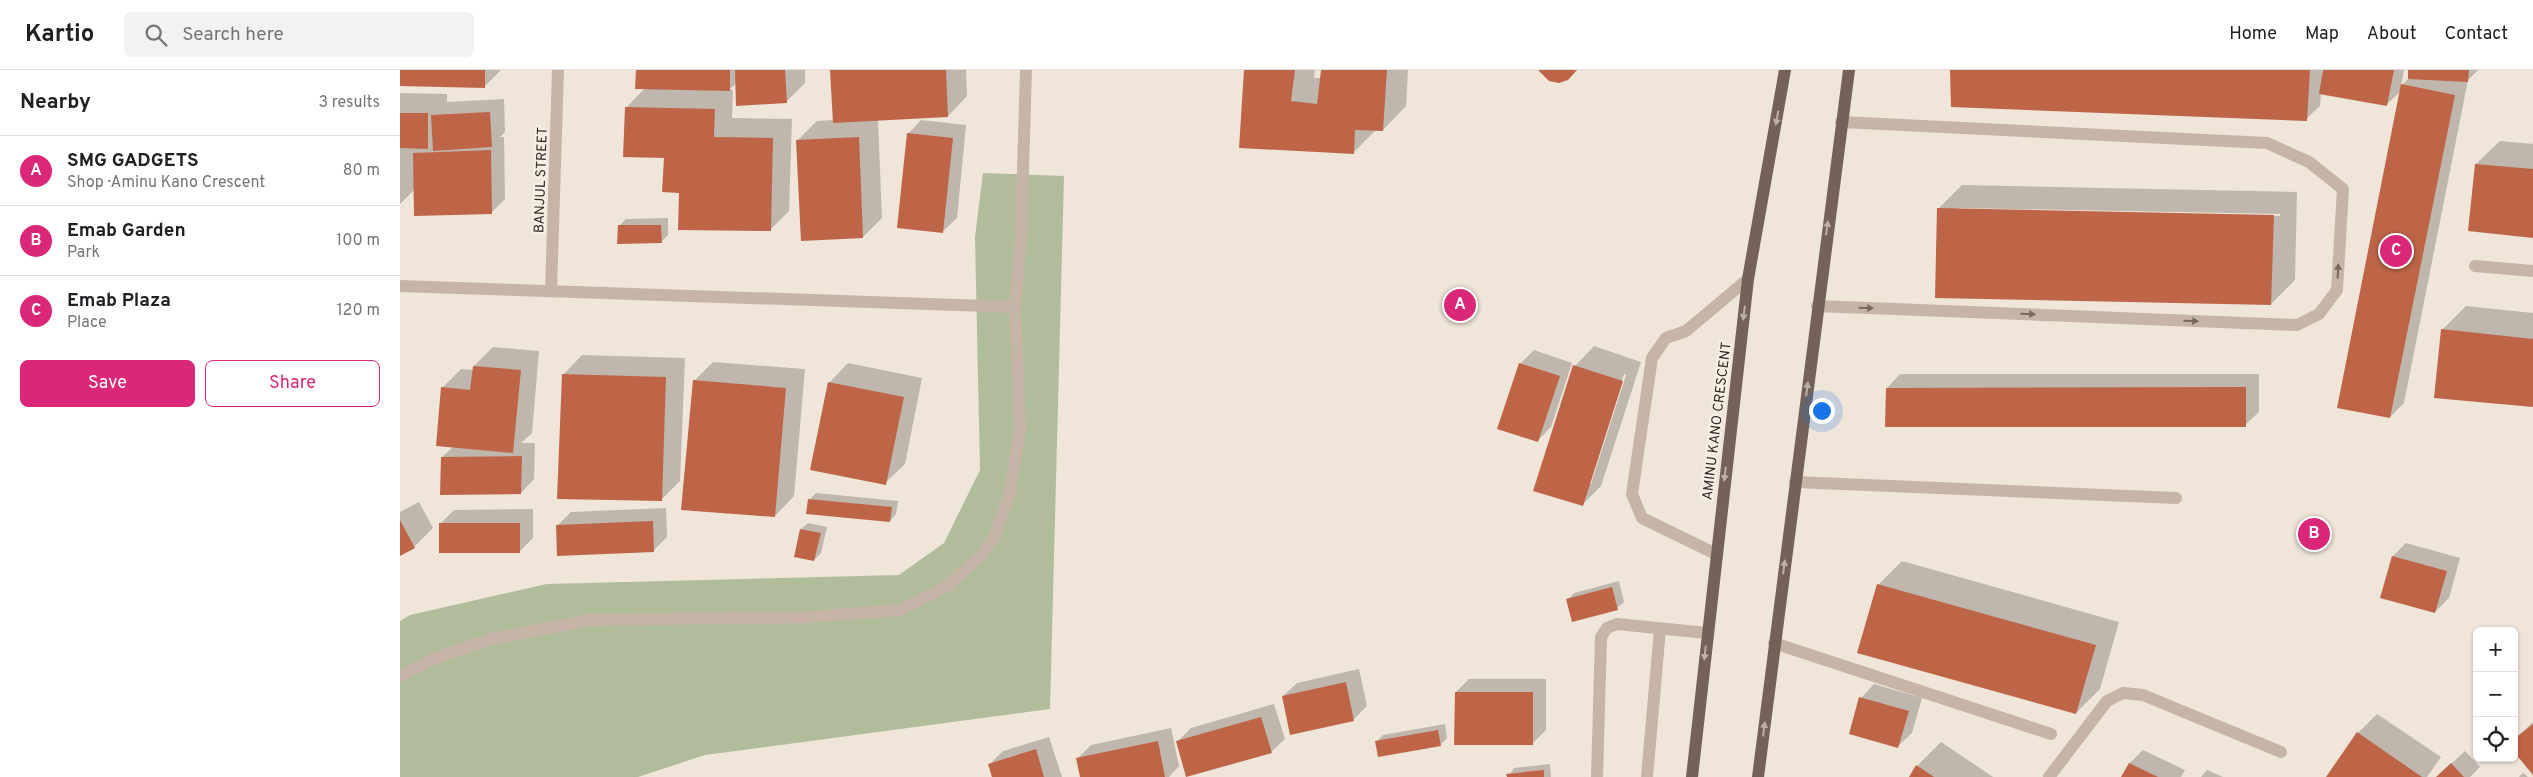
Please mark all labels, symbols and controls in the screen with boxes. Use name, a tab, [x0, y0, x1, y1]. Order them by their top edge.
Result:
search box	[124, 12, 474, 57]
text: Kartio	[25, 20, 94, 50]
icon: search	[142, 21, 170, 49]
text: Search here	[182, 23, 284, 47]
text: Home	[2229, 23, 2277, 46]
text: Map	[2305, 23, 2339, 46]
text: About	[2367, 23, 2416, 46]
text: Contact	[2444, 23, 2508, 46]
text: Nearby	[20, 89, 91, 116]
text: 3 results	[318, 93, 380, 113]
one-way arrow	[1772, 110, 1780, 126]
street label: BANJUL STREET	[531, 127, 552, 233]
text: SMG GADGETS	[67, 149, 199, 173]
text: A	[30, 161, 42, 181]
text: 80 m	[343, 161, 380, 181]
text: Shop · Aminu Kano Crescent	[67, 173, 265, 193]
text: Emab Garden	[67, 219, 186, 243]
one-way arrow	[1824, 219, 1832, 235]
text: B	[30, 231, 42, 251]
text: 100 m	[336, 231, 380, 251]
pin: C	[2380, 232, 2412, 270]
text: Park	[67, 243, 100, 263]
one-way arrow	[2335, 263, 2343, 279]
pin: A	[1444, 286, 1476, 324]
text: Emab Plaza	[67, 289, 171, 313]
text: C	[31, 301, 41, 321]
text: 120 m	[337, 301, 380, 321]
one-way arrow	[1858, 304, 1874, 312]
one-way arrow	[1740, 305, 1748, 321]
one-way arrow	[2020, 311, 2036, 319]
text: Place	[67, 313, 107, 333]
one-way arrow	[2183, 317, 2199, 325]
street label: AMINU KANO CRESCENT	[1699, 341, 1736, 501]
button: Save	[20, 360, 195, 407]
button: Share	[205, 360, 380, 407]
one-way arrow	[1803, 381, 1811, 397]
your location	[1809, 398, 1835, 424]
one-way arrow	[1721, 466, 1729, 482]
pin: B	[2298, 515, 2330, 553]
one-way arrow	[1780, 559, 1788, 575]
map controls	[2473, 627, 2518, 762]
button: +	[2473, 627, 2518, 672]
one-way arrow	[1701, 645, 1709, 661]
button: −	[2473, 672, 2518, 717]
button: locate	[2473, 717, 2518, 762]
one-way arrow	[1760, 720, 1768, 736]

